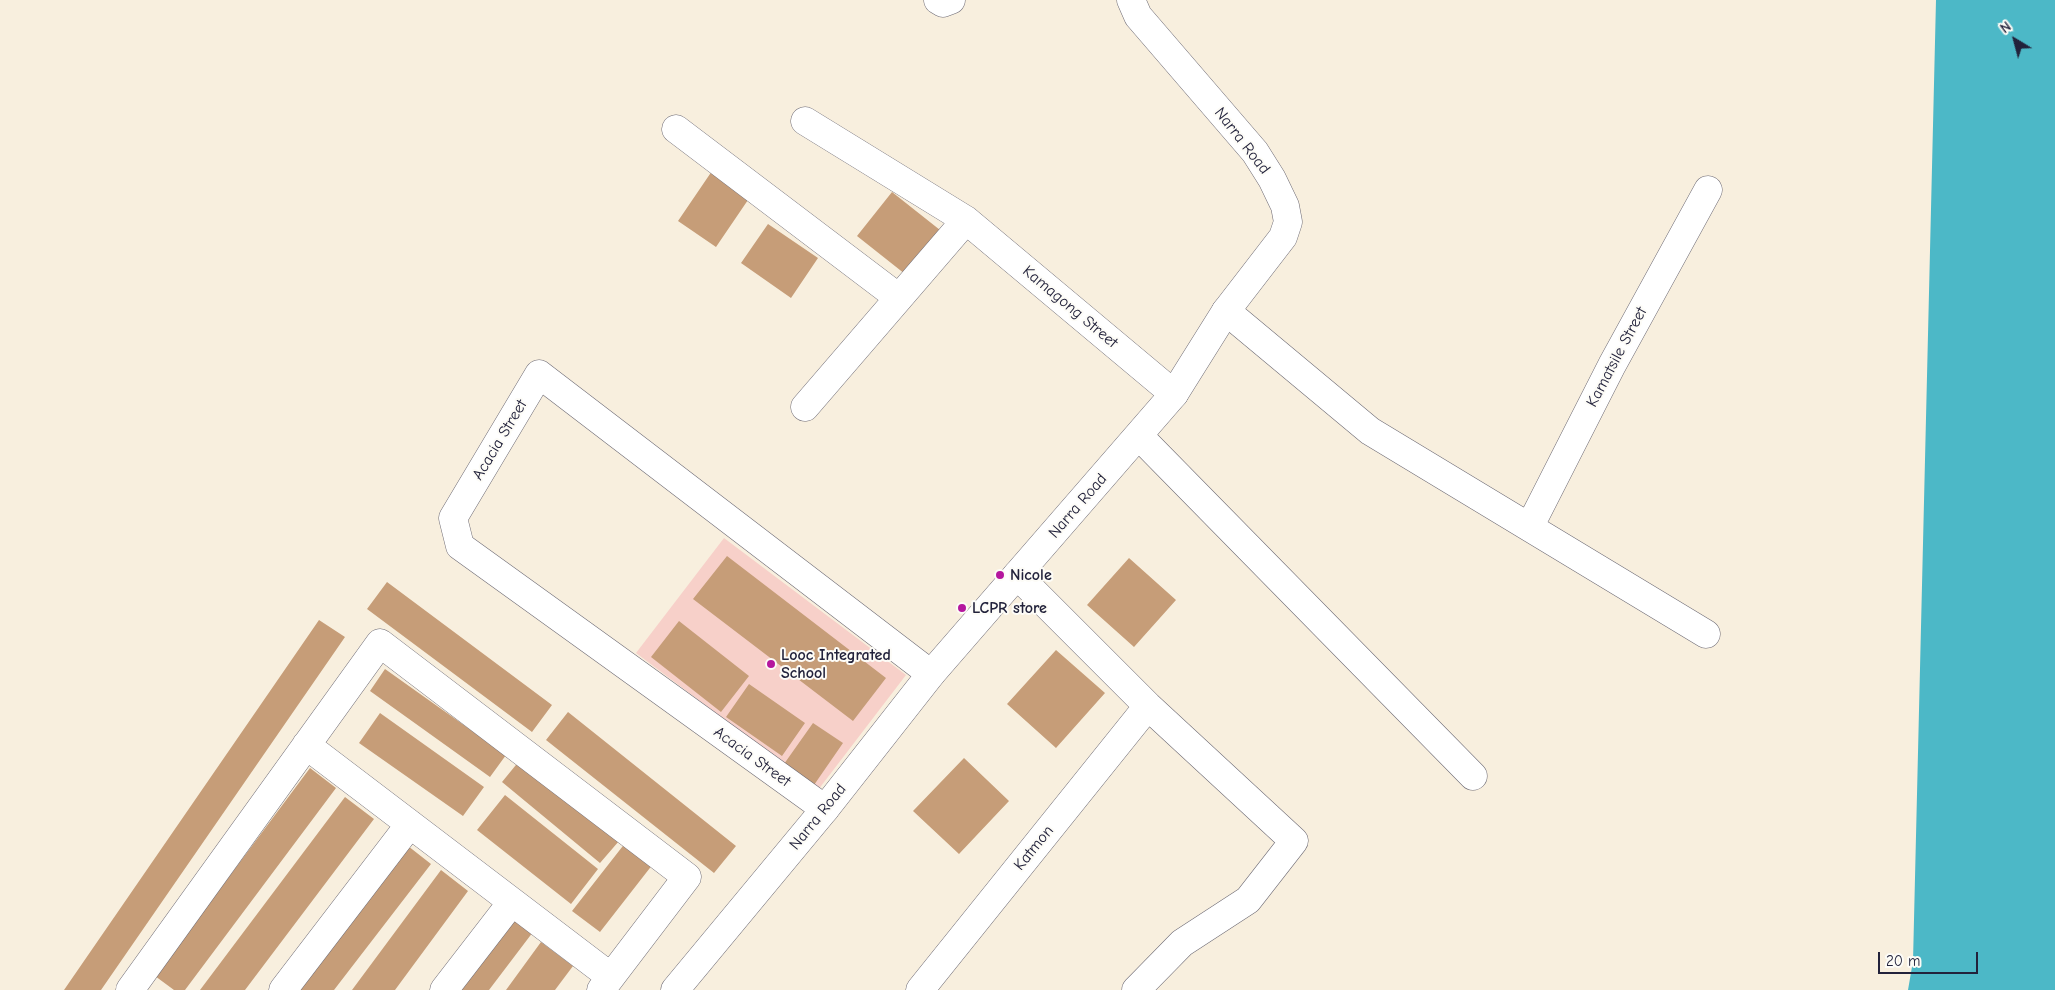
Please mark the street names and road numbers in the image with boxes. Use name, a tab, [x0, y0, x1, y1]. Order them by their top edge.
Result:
street label: Narra Road	[1210, 104, 1274, 178]
street label: Kamagong Street	[1018, 262, 1122, 352]
street label: Kamatsile Street	[1583, 304, 1651, 410]
street label: Acacia Street	[469, 396, 531, 484]
street label: Narra Road	[1045, 470, 1111, 542]
street label: Acacia Street	[710, 723, 794, 791]
street label: Narra Road	[786, 780, 850, 854]
street label: Katmon	[1010, 822, 1058, 874]

